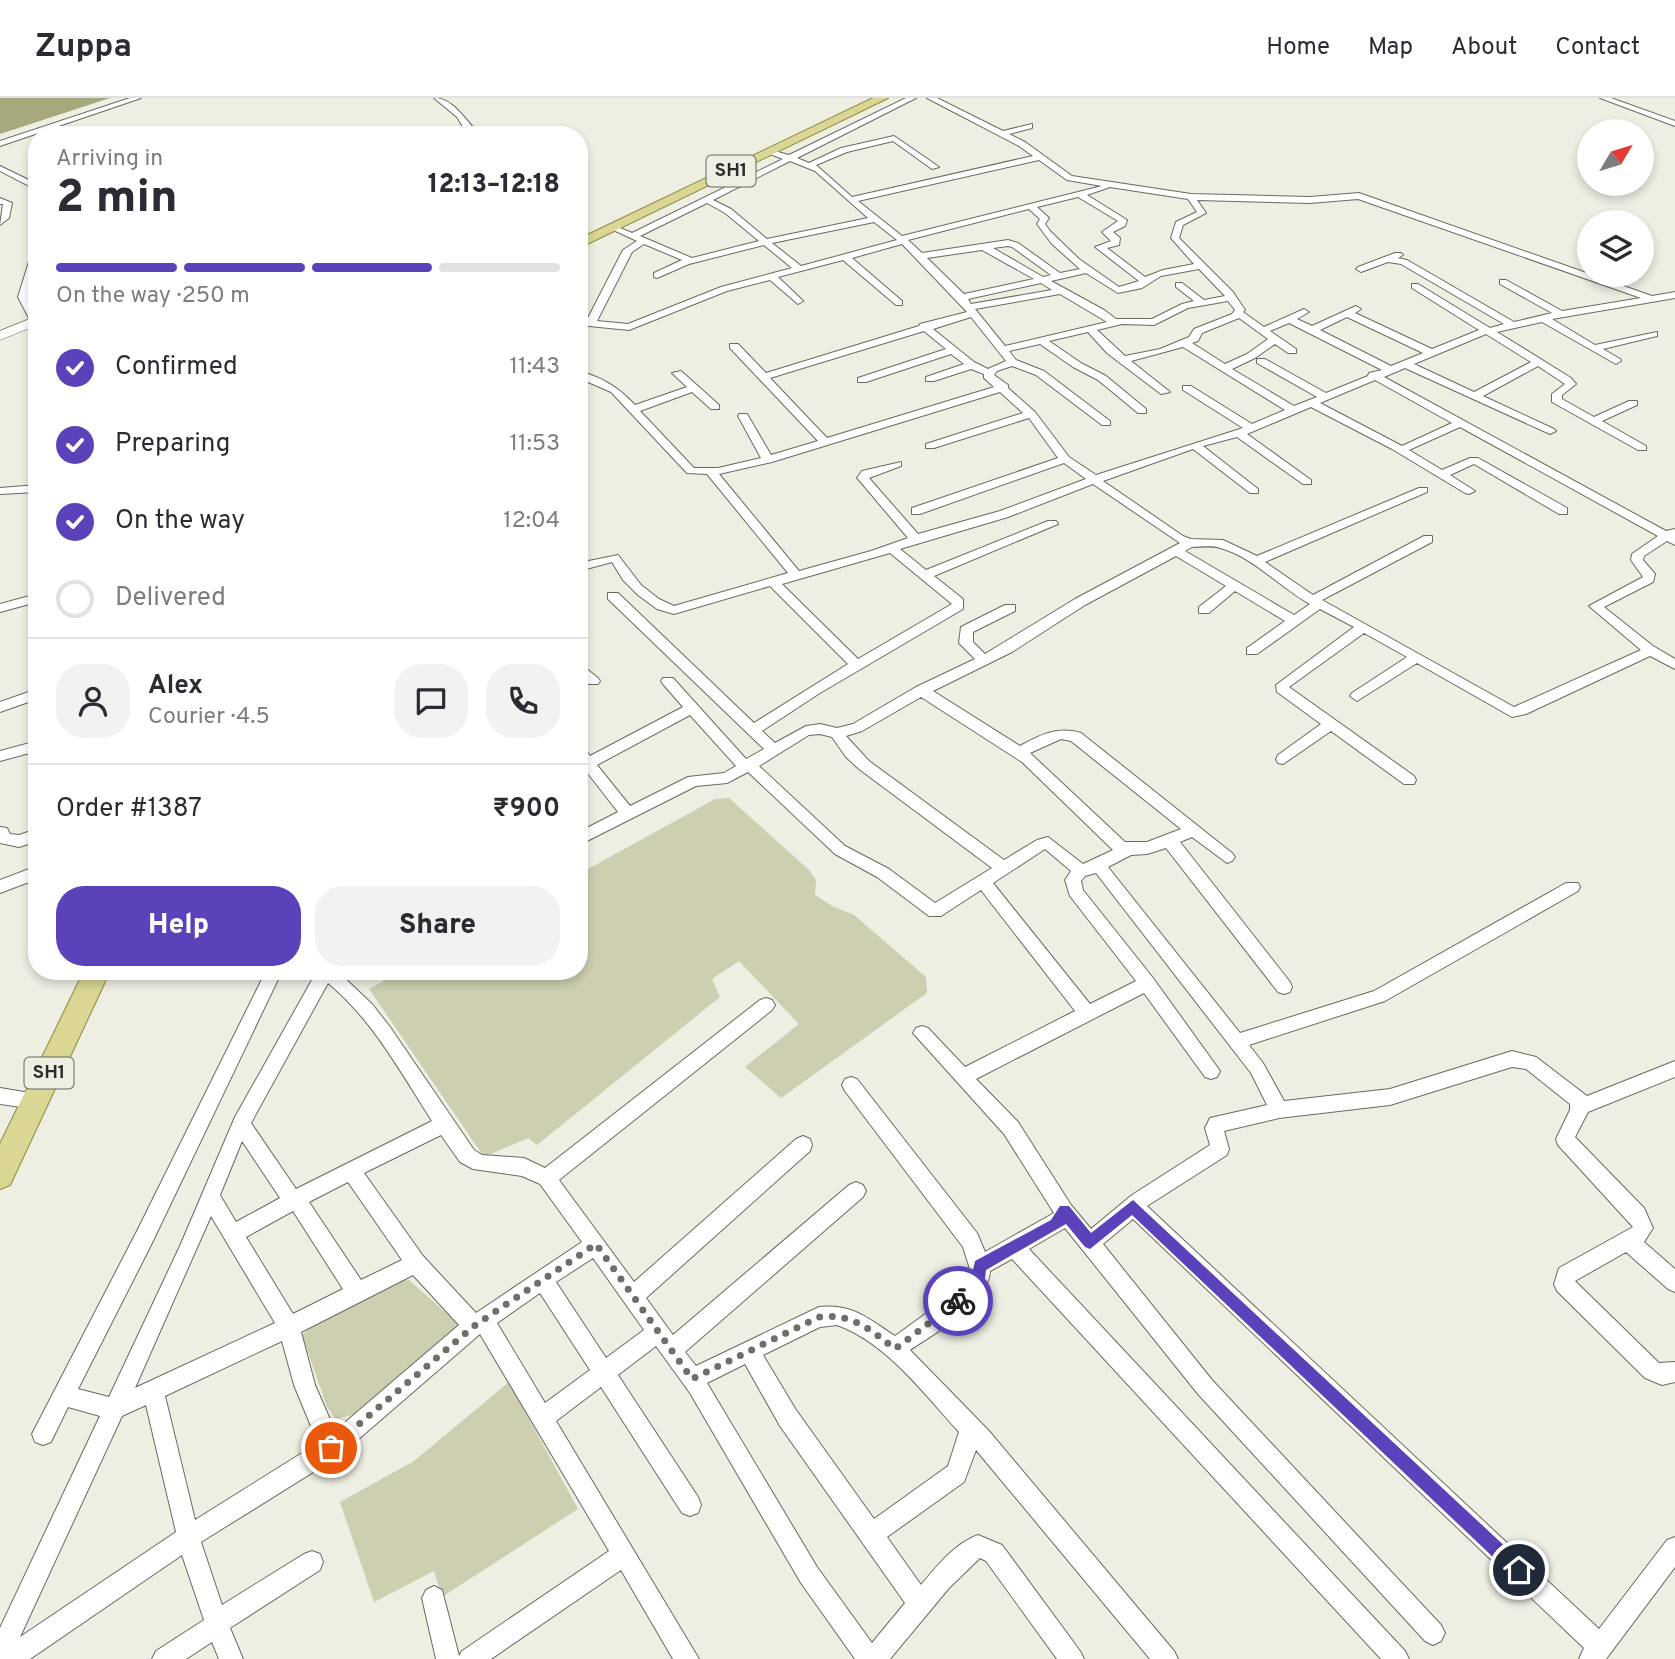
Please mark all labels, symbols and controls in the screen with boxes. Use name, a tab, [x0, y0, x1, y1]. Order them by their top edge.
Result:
text: Zuppa	[35, 27, 132, 69]
text: Home	[1266, 33, 1330, 63]
text: Map	[1368, 33, 1413, 63]
text: About	[1451, 33, 1517, 63]
text: Contact	[1555, 33, 1640, 63]
north arrow	[1577, 119, 1654, 196]
map controls	[1577, 119, 1654, 287]
text: Arriving in	[56, 145, 163, 174]
road number: SH1	[706, 156, 756, 186]
text: 12:13–12:18	[428, 169, 560, 202]
text: 2 min	[56, 170, 178, 229]
button: layers	[1577, 210, 1654, 287]
text: On the way · 250 m	[56, 282, 250, 311]
icon: check	[56, 349, 94, 387]
text: Confirmed	[115, 351, 238, 384]
text: 11:43	[510, 353, 560, 382]
icon: check	[56, 426, 94, 464]
text: Preparing	[115, 428, 230, 461]
text: 11:53	[510, 430, 560, 459]
icon: check	[56, 503, 94, 541]
text: On the way	[115, 505, 245, 538]
text: 12:04	[503, 507, 560, 536]
text: Delivered	[115, 582, 226, 615]
button: person	[56, 664, 130, 738]
button: chat	[394, 664, 468, 738]
button: phone	[486, 664, 560, 738]
text: Alex	[148, 670, 203, 703]
text: Courier · 4.5	[148, 703, 270, 732]
text: Order #1387	[56, 793, 202, 826]
text: ₹900	[493, 793, 560, 826]
button: Help	[56, 886, 301, 966]
button: Share	[315, 886, 560, 966]
road number: SH1	[24, 1057, 74, 1088]
courier	[923, 1266, 993, 1336]
icon: bike	[939, 1282, 977, 1320]
pin	[301, 1418, 361, 1478]
icon: bag	[312, 1429, 350, 1467]
pin	[1489, 1540, 1549, 1600]
icon: home	[1500, 1551, 1538, 1589]

